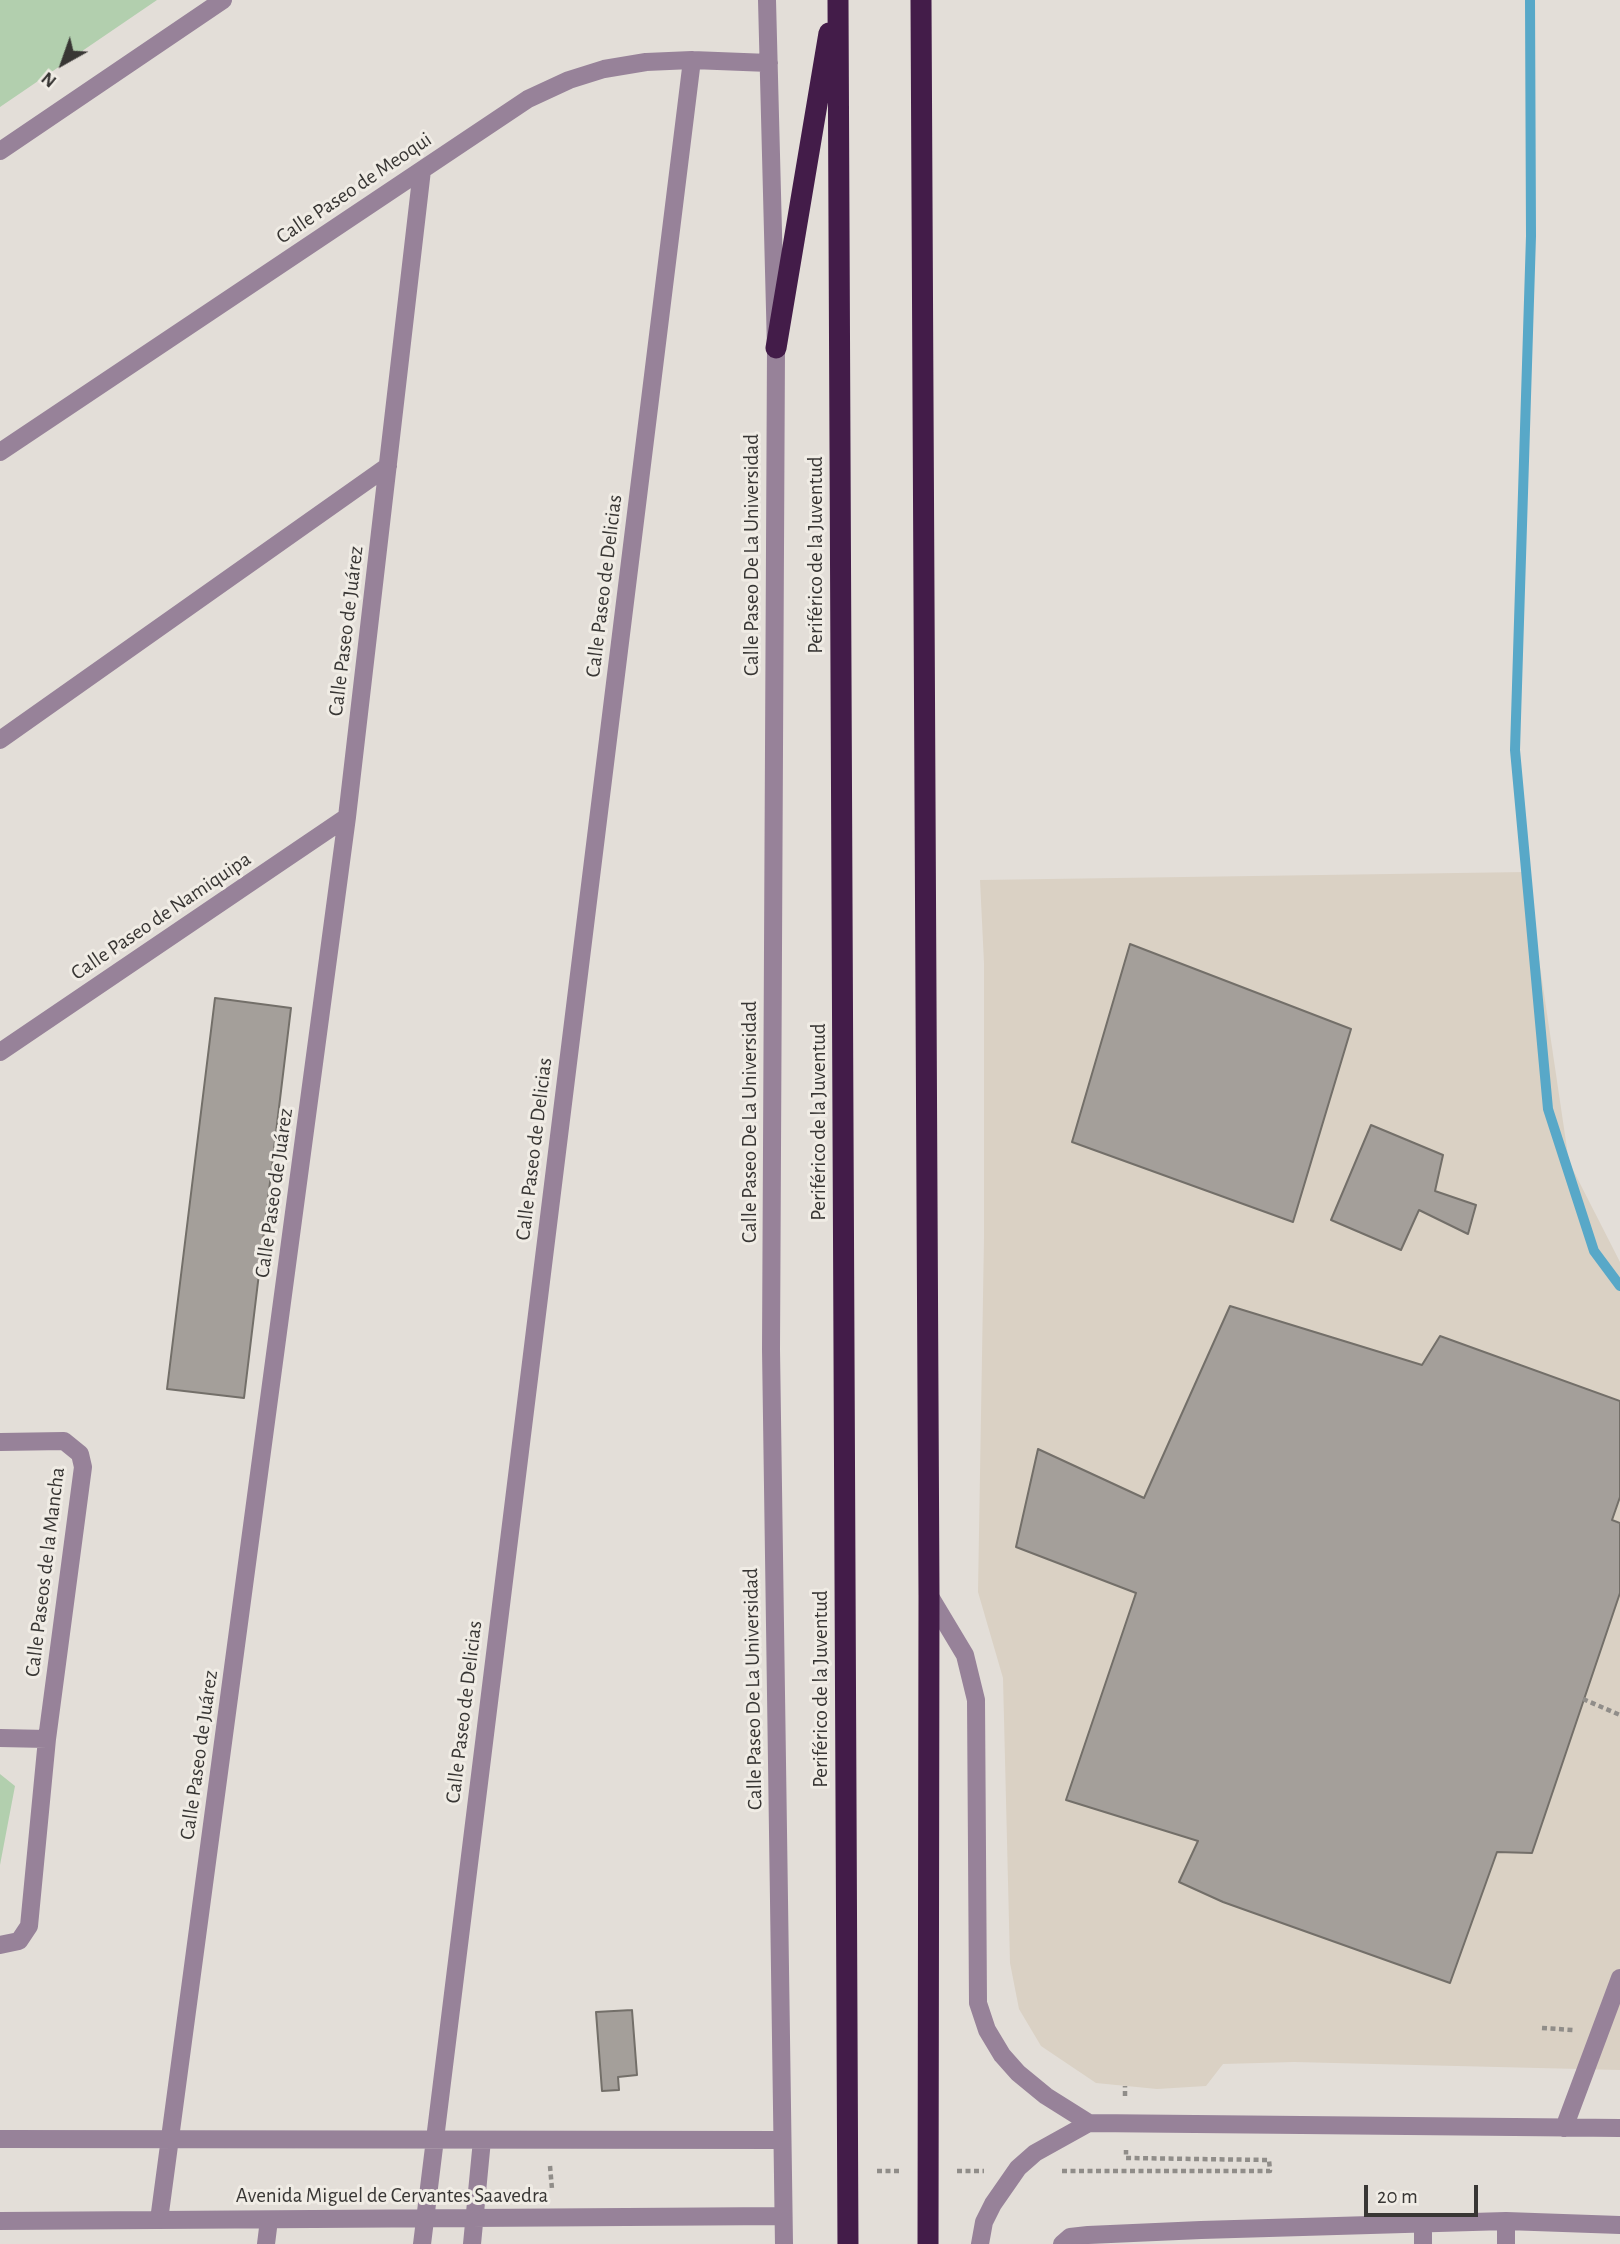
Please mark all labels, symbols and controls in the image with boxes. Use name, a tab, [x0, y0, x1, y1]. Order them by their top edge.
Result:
north arrow	[28, 28, 98, 98]
text: N	[38, 68, 60, 91]
street label: Calle Paseo de Meoqui	[271, 127, 437, 249]
street label: Calle Paseo De La Universidad	[739, 434, 765, 676]
street label: Periférico de la Juventud	[803, 456, 829, 654]
street label: Calle Paseo de Delicias	[580, 493, 628, 679]
street label: Calle Paseo de Juárez	[323, 545, 369, 717]
street label: Calle Paseo de Namiquipa	[66, 846, 256, 986]
street label: Calle Paseo De La Universidad	[737, 1001, 763, 1243]
street label: Periférico de la Juventud	[806, 1023, 832, 1221]
street label: Calle Paseo de Delicias	[510, 1056, 558, 1242]
street label: Calle Paseo de Juárez	[250, 1107, 298, 1279]
street label: Calle Paseos de la Mancha	[20, 1466, 70, 1678]
street label: Calle Paseo De La Universidad	[738, 1568, 768, 1810]
street label: Periférico de la Juventud	[808, 1590, 834, 1788]
street label: Calle Paseo de Delicias	[440, 1619, 488, 1805]
street label: Calle Paseo de Juárez	[175, 1669, 223, 1841]
scale bar	[1368, 2170, 1482, 2214]
street label: Avenida Miguel de Cervantes Saavedra	[236, 2183, 548, 2209]
text: 20 m	[1377, 2186, 1418, 2207]

